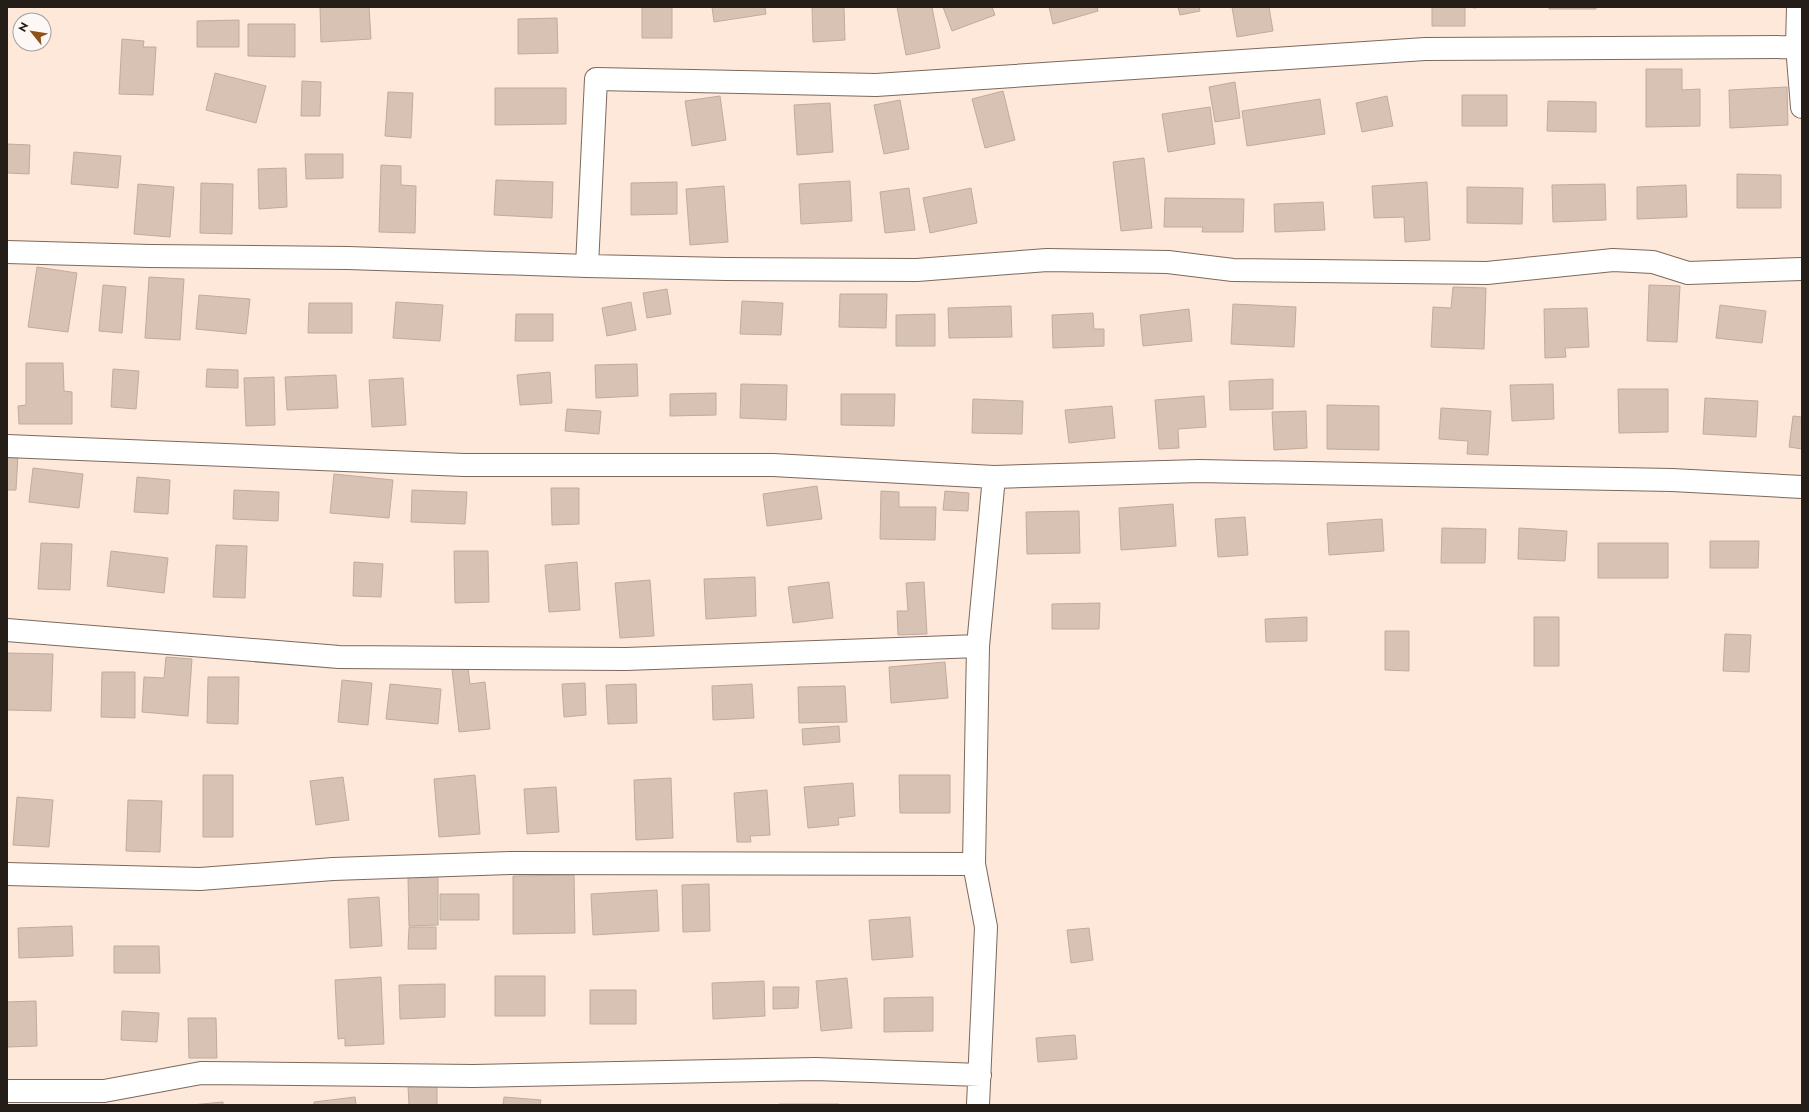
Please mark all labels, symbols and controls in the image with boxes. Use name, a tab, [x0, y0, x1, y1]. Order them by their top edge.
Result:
north arrow	[12, 12, 52, 52]
text: N	[14, 19, 32, 35]

